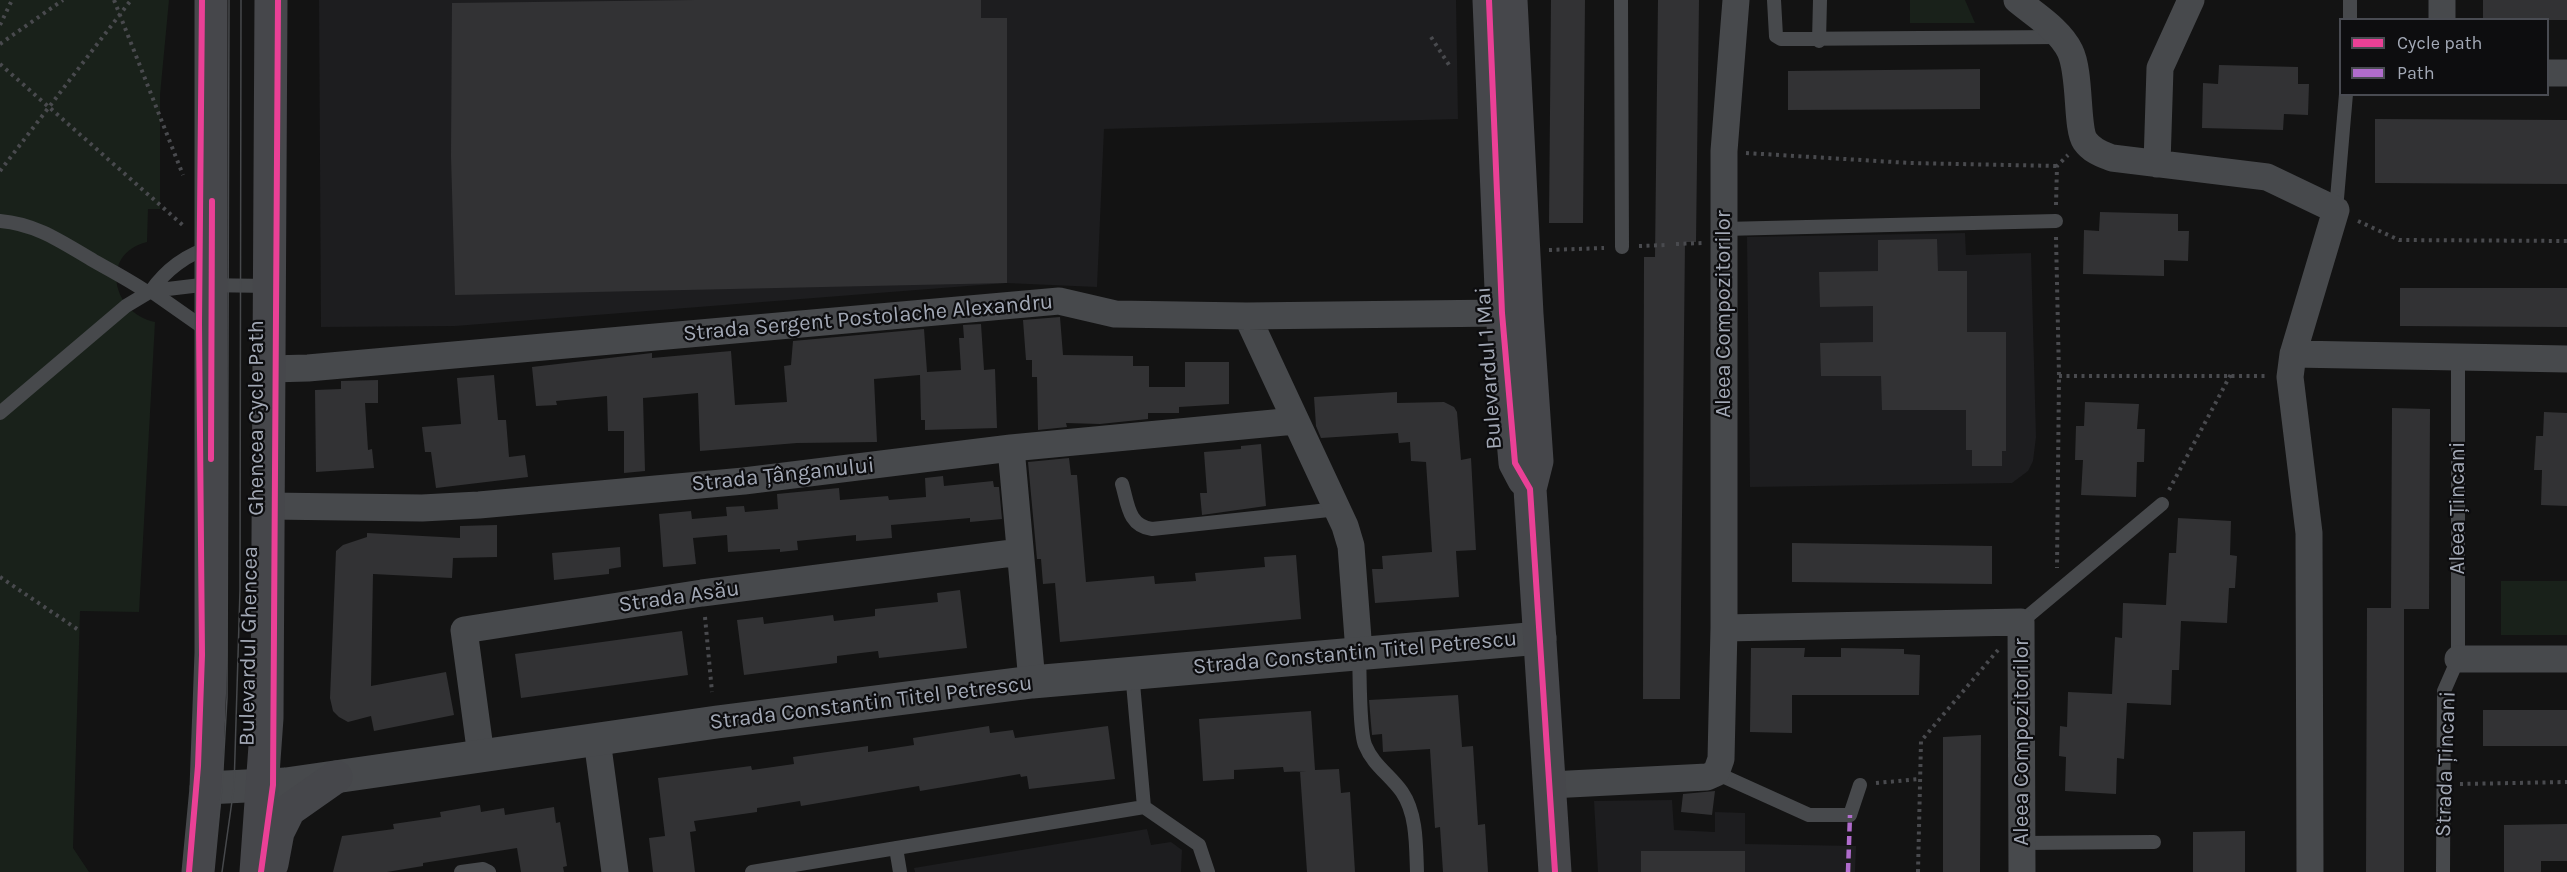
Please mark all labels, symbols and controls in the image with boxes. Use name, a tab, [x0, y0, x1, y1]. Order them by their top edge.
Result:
legend	[2339, 18, 2549, 96]
text: Cycle path	[2397, 32, 2482, 54]
text: Path	[2397, 62, 2435, 84]
street label: Aleea Compozitorilor	[1711, 210, 1737, 418]
street label: Bulevardul 1 Mai	[1470, 286, 1508, 450]
street label: Strada Sergent Postolache Alexandru	[682, 289, 1054, 347]
street label: Ghencea Cycle Path	[244, 320, 270, 516]
street label: Aleea Țincani	[2445, 442, 2471, 574]
street label: Strada Țânganului	[690, 452, 876, 498]
street label: Bulevardul Ghencea	[234, 546, 264, 746]
street label: Strada Asău	[617, 575, 741, 619]
street label: Strada Constantin Titel Petrescu	[1192, 626, 1518, 680]
street label: Aleea Compozitorilor	[2009, 638, 2035, 846]
street label: Strada Constantin Titel Petrescu	[708, 670, 1034, 736]
street label: Strada Țincani	[2430, 691, 2462, 837]

